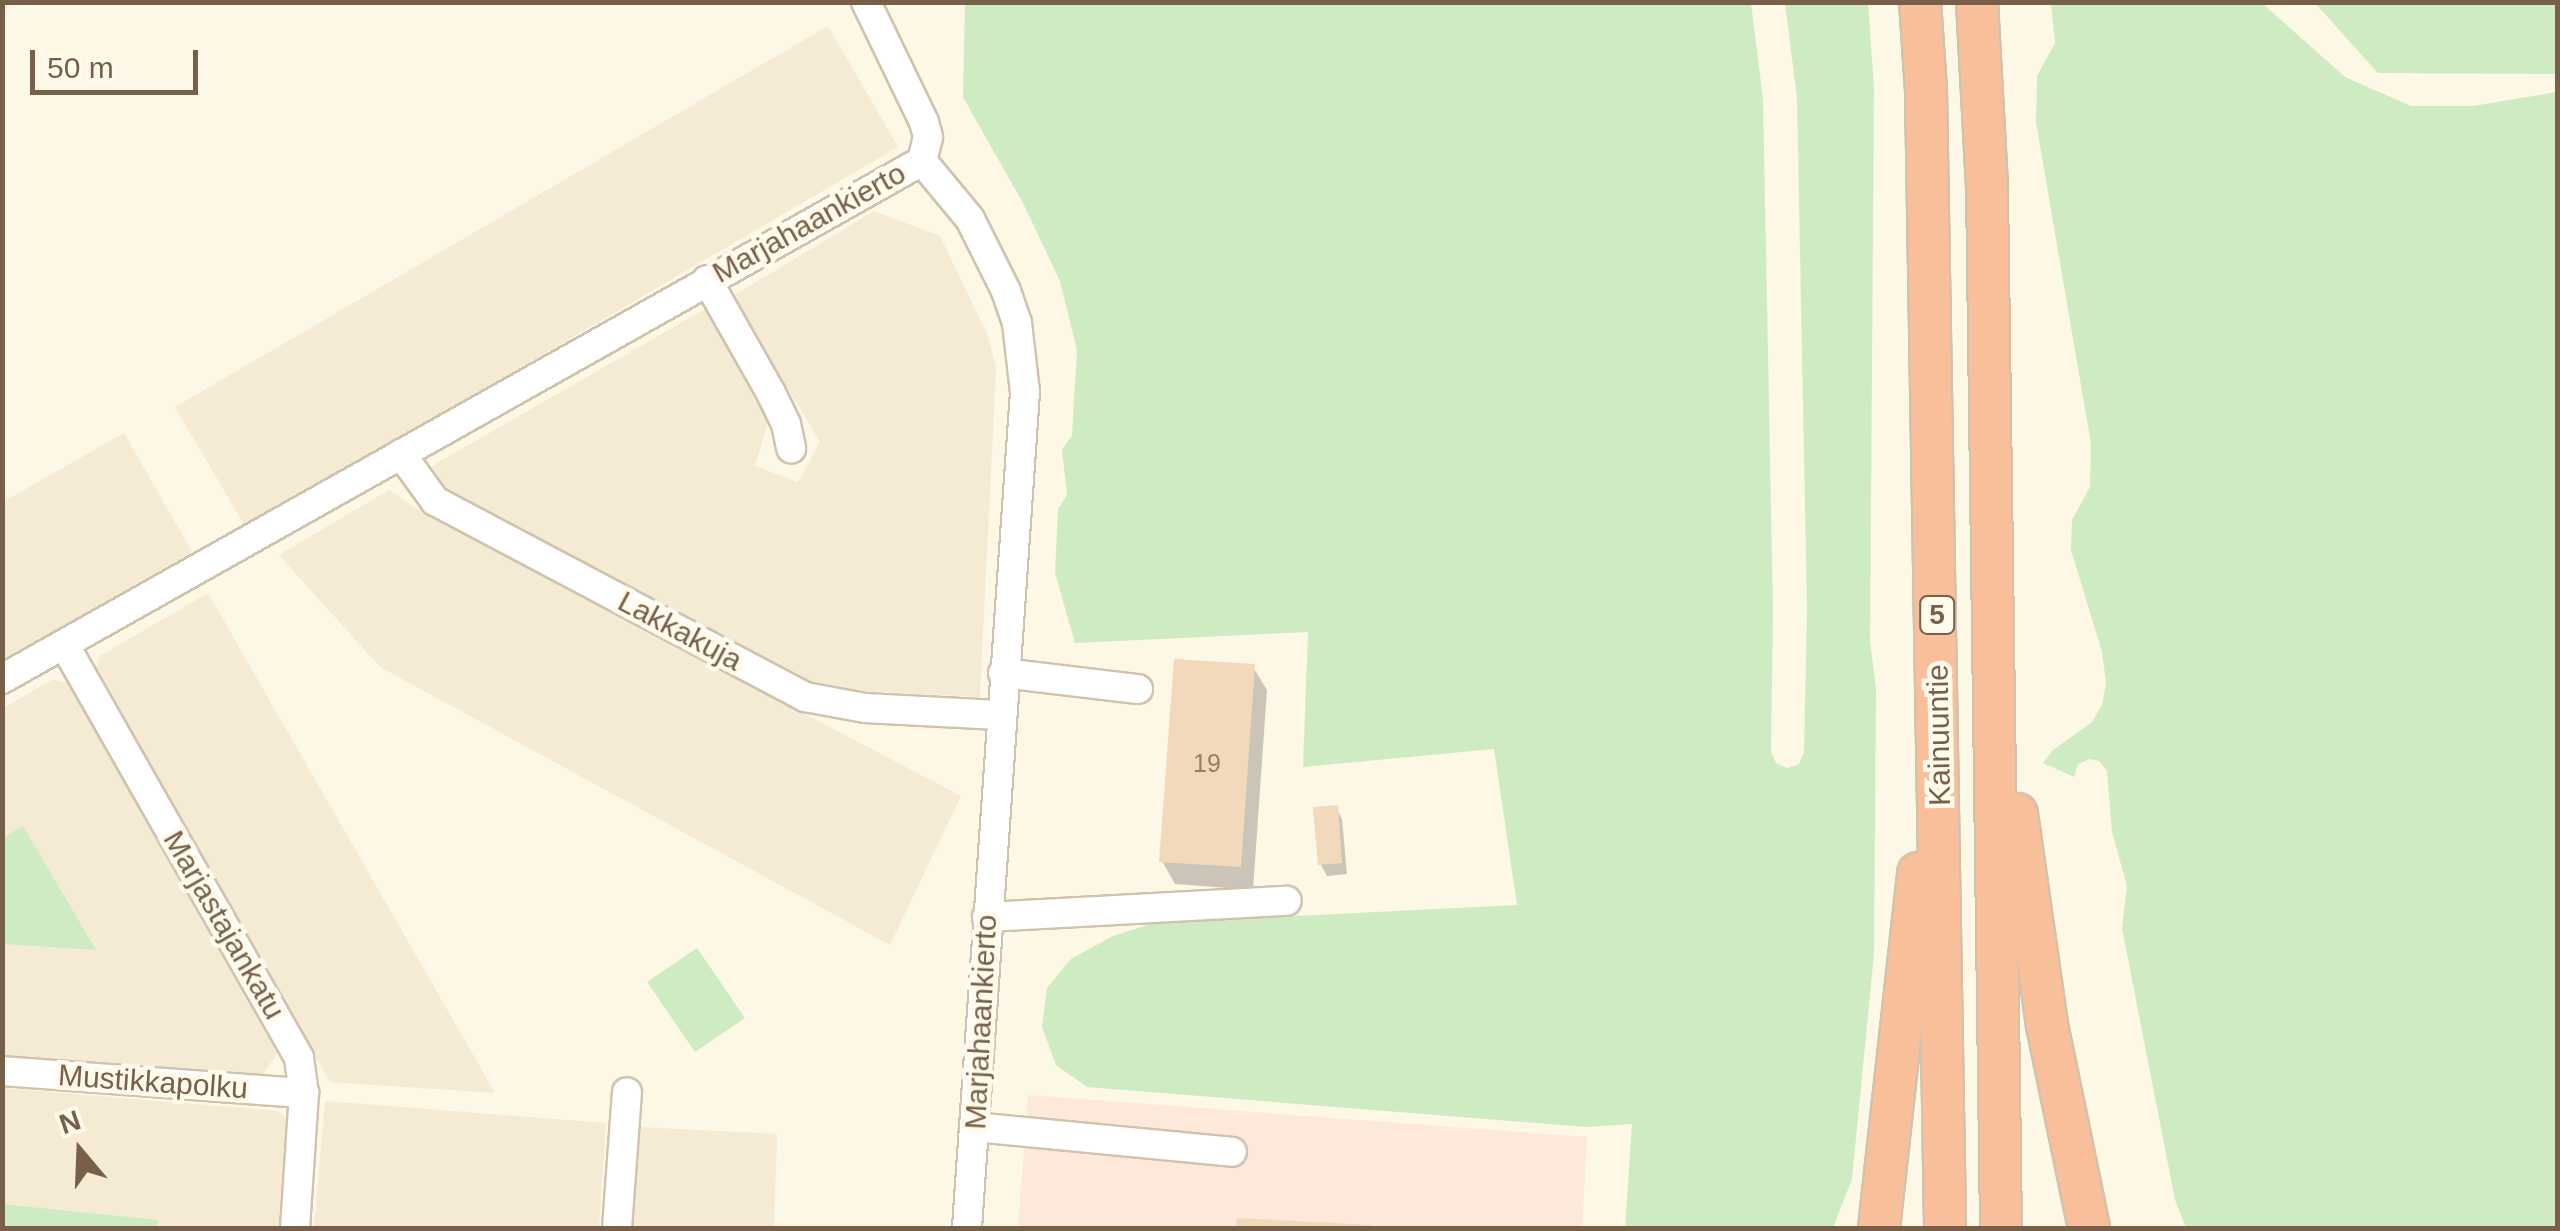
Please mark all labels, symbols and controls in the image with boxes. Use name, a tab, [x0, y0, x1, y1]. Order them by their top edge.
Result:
scale bar	[35, 30, 202, 92]
text: 50 m	[47, 51, 114, 84]
street label: Marjahaankierto	[706, 155, 912, 291]
street label: Lakkakuja	[612, 583, 748, 679]
road number: 5	[1917, 592, 1957, 638]
street label: Kainuuntie	[1920, 664, 1958, 806]
house number: 19	[1193, 748, 1221, 778]
street label: Marjastajankatu	[155, 824, 293, 1026]
street label: Marjahaankierto	[957, 914, 1005, 1130]
street label: Mustikkapolku	[57, 1057, 249, 1107]
north arrow	[30, 1101, 130, 1201]
text: N	[55, 1104, 85, 1140]

